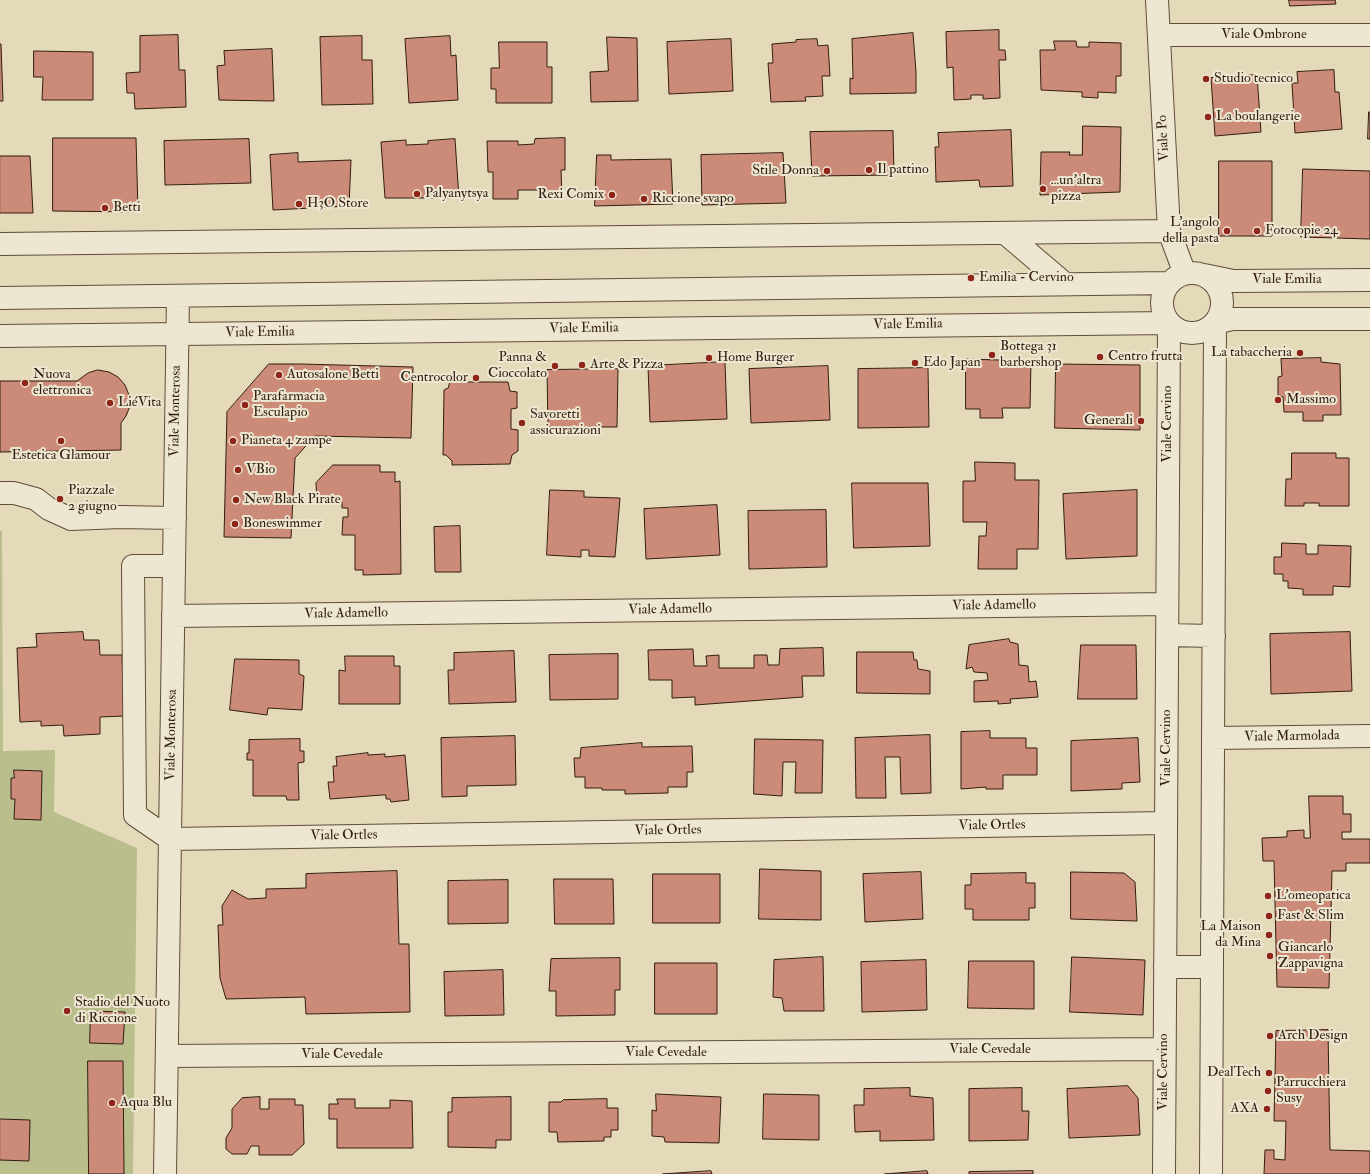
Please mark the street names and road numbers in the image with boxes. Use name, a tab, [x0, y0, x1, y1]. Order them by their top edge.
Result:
street label: Viale Ombrone	[1221, 27, 1307, 43]
street label: Viale Po	[1154, 114, 1174, 162]
street label: Viale Emilia	[1252, 272, 1322, 288]
street label: Viale Emilia	[873, 316, 943, 334]
street label: Viale Emilia	[549, 320, 619, 338]
street label: Viale Emilia	[225, 324, 295, 342]
street label: Viale Monterosa	[167, 365, 185, 457]
street label: Viale Cervino	[1160, 386, 1176, 462]
street label: Viale Adamello	[952, 597, 1036, 615]
street label: Viale Adamello	[628, 601, 712, 619]
street label: Viale Adamello	[304, 605, 388, 623]
street label: Viale Monterosa	[163, 689, 181, 781]
street label: Viale Cervino	[1159, 710, 1175, 786]
street label: Viale Marmolada	[1244, 728, 1340, 746]
street label: Viale Ortles	[958, 817, 1026, 835]
street label: Viale Ortles	[634, 822, 702, 840]
street label: Viale Ortles	[310, 827, 378, 845]
street label: Viale Cervino	[1156, 1034, 1172, 1110]
street label: Viale Cevedale	[949, 1042, 1031, 1058]
street label: Viale Cevedale	[625, 1045, 707, 1061]
street label: Viale Cevedale	[301, 1047, 383, 1063]

